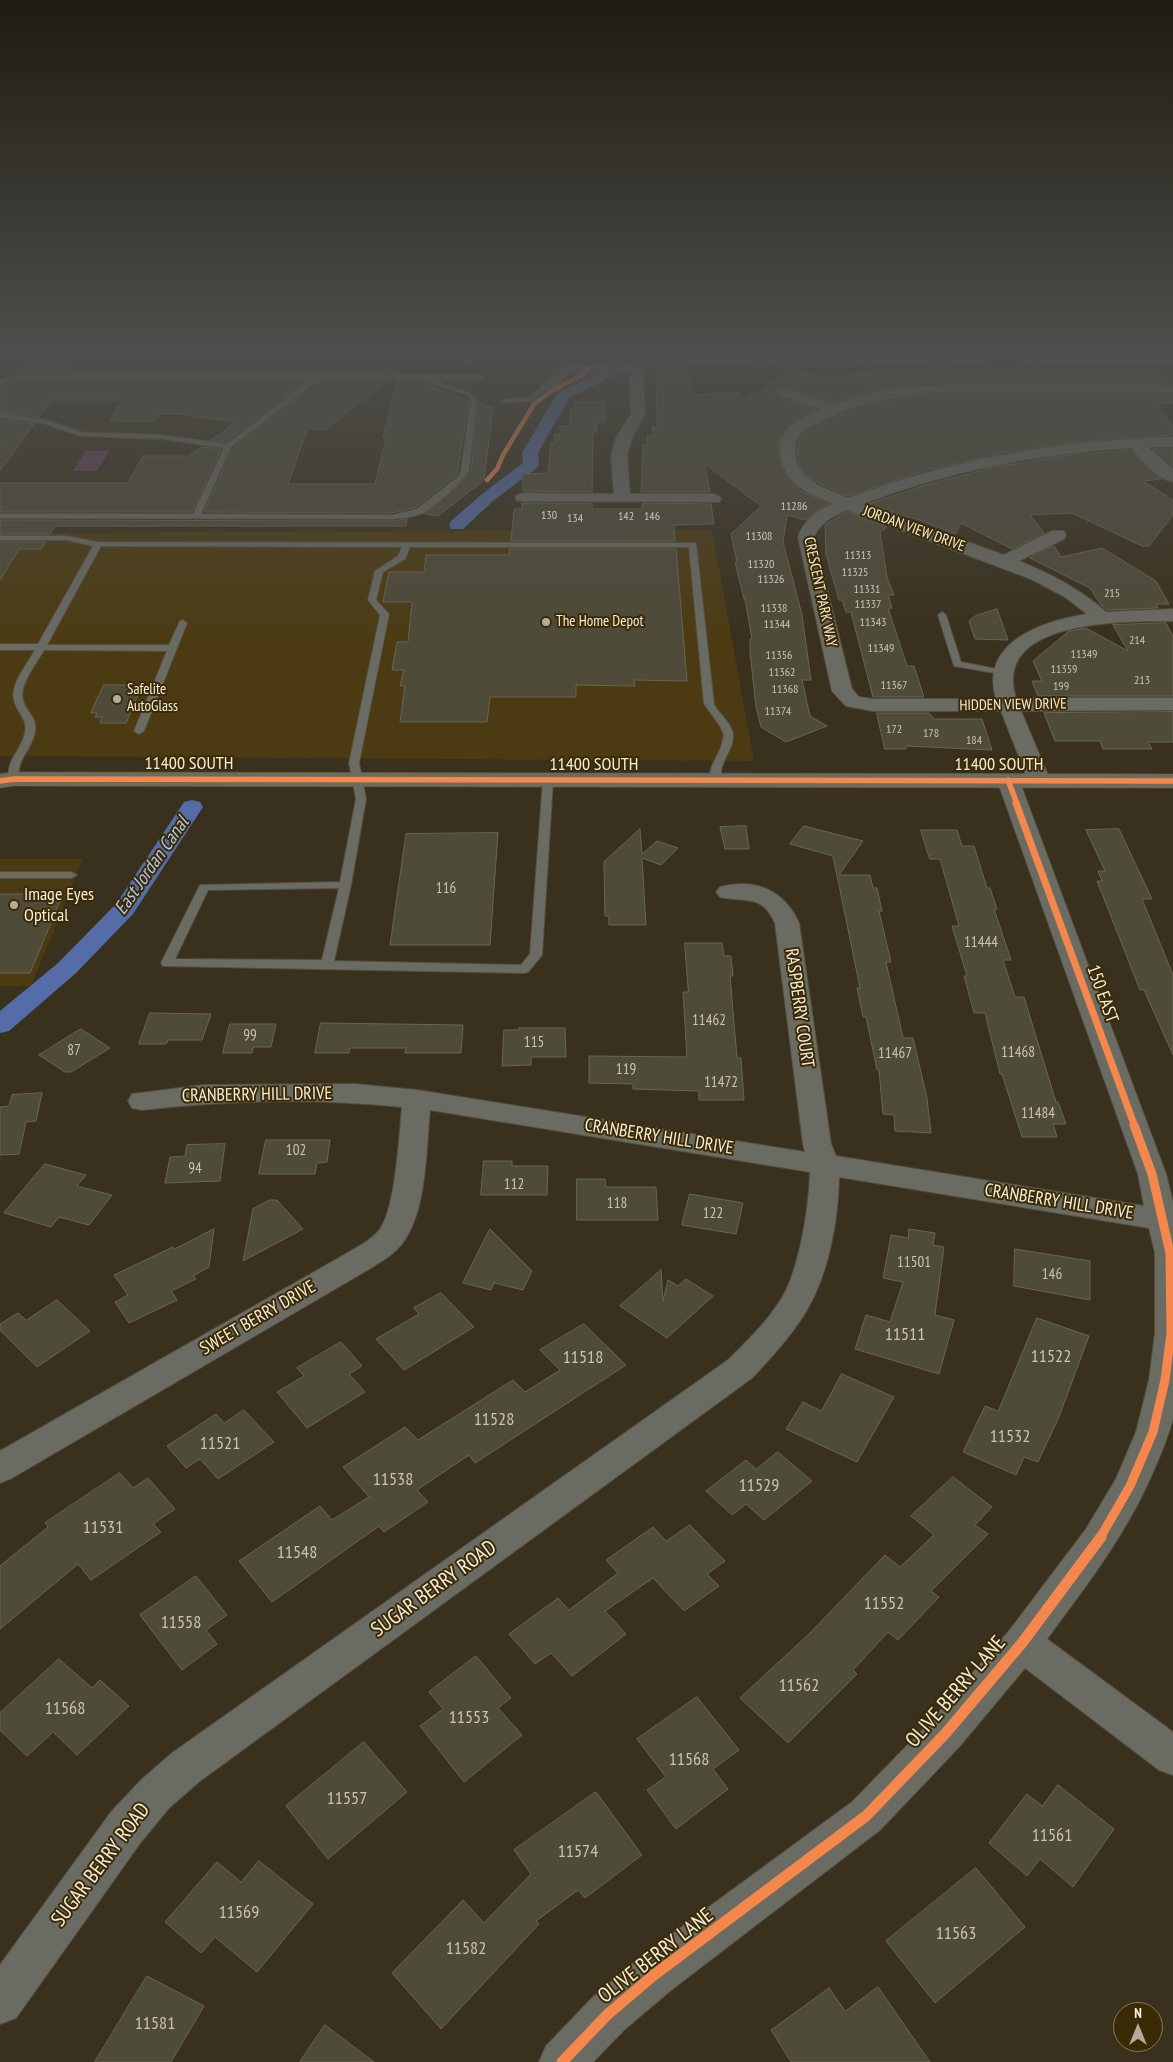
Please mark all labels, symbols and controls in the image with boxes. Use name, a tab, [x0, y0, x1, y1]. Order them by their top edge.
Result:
house number: 11286	[781, 500, 807, 514]
street label: JORDAN VIEW DRIVE	[861, 502, 967, 556]
house number: 130	[541, 509, 557, 523]
house number: 142	[618, 510, 634, 524]
house number: 146	[644, 510, 660, 524]
house number: 134	[567, 512, 583, 526]
house number: 11308	[746, 530, 772, 544]
street label: CRESCENT PARK WAY	[800, 535, 840, 649]
house number: 11313	[845, 549, 871, 563]
house number: 11320	[748, 558, 774, 572]
house number: 11325	[842, 566, 868, 580]
house number: 11326	[758, 573, 784, 587]
house number: 11331	[854, 583, 880, 597]
house number: 215	[1104, 587, 1120, 601]
house number: 11337	[855, 598, 881, 612]
house number: 11338	[761, 602, 787, 616]
place label: The Home Depot	[556, 613, 644, 631]
marker: The Home Depot	[540, 616, 552, 628]
house number: 11343	[860, 616, 886, 630]
house number: 11344	[764, 618, 790, 632]
house number: 214	[1129, 634, 1145, 648]
house number: 11349	[868, 642, 894, 656]
house number: 11349	[1071, 648, 1097, 662]
house number: 11356	[766, 649, 792, 663]
house number: 11359	[1051, 663, 1077, 677]
house number: 11362	[769, 666, 795, 680]
house number: 213	[1134, 674, 1150, 688]
house number: 11367	[881, 679, 907, 693]
house number: 199	[1053, 680, 1069, 694]
place label: Safelite AutoGlass	[127, 681, 178, 716]
house number: 11368	[772, 683, 798, 697]
marker: Safelite AutoGlass	[111, 693, 123, 705]
street label: HIDDEN VIEW DRIVE	[959, 695, 1067, 715]
house number: 11374	[765, 705, 791, 719]
house number: 172	[886, 723, 902, 737]
house number: 178	[923, 727, 939, 741]
house number: 184	[966, 734, 982, 748]
street label: 11400 SOUTH	[145, 753, 233, 775]
street label: 11400 SOUTH	[550, 754, 638, 776]
street label: 11400 SOUTH	[955, 754, 1043, 776]
water label: East Jordan Canal	[110, 813, 194, 919]
house number: 116	[436, 880, 456, 898]
place label: Image Eyes Optical	[24, 884, 94, 926]
marker: Image Eyes Optical	[8, 899, 20, 911]
house number: 11444	[964, 934, 998, 952]
street label: RASPBERRY COURT	[780, 947, 818, 1069]
street label: 150 EAST	[1082, 962, 1122, 1026]
house number: 11462	[692, 1012, 726, 1030]
house number: 99	[243, 1027, 257, 1045]
house number: 115	[524, 1034, 544, 1052]
house number: 87	[67, 1042, 81, 1060]
house number: 11468	[1001, 1044, 1035, 1062]
house number: 11467	[878, 1045, 912, 1063]
house number: 119	[616, 1061, 636, 1079]
house number: 11472	[704, 1074, 738, 1092]
street label: CRANBERRY HILL DRIVE	[182, 1083, 332, 1107]
house number: 11484	[1021, 1105, 1055, 1123]
street label: CRANBERRY HILL DRIVE	[583, 1115, 735, 1159]
house number: 102	[286, 1142, 306, 1160]
house number: 94	[188, 1160, 202, 1178]
house number: 112	[504, 1176, 524, 1194]
street label: CRANBERRY HILL DRIVE	[983, 1180, 1135, 1224]
house number: 118	[607, 1195, 627, 1213]
house number: 122	[703, 1205, 723, 1223]
house number: 11501	[897, 1254, 931, 1272]
house number: 146	[1042, 1266, 1062, 1284]
street label: SWEET BERRY DRIVE	[196, 1276, 320, 1360]
house number: 11511	[885, 1324, 925, 1346]
house number: 11522	[1031, 1346, 1071, 1368]
house number: 11518	[563, 1347, 603, 1369]
house number: 11528	[474, 1409, 514, 1431]
house number: 11532	[990, 1426, 1030, 1448]
house number: 11521	[200, 1433, 240, 1455]
house number: 11538	[373, 1469, 413, 1491]
house number: 11529	[739, 1475, 779, 1497]
house number: 11531	[83, 1517, 123, 1539]
street label: SUGAR BERRY ROAD	[367, 1535, 501, 1643]
house number: 11548	[277, 1542, 317, 1564]
house number: 11552	[864, 1593, 904, 1615]
house number: 11558	[161, 1612, 201, 1634]
street label: OLIVE BERRY LANE	[901, 1631, 1011, 1753]
house number: 11562	[779, 1675, 819, 1697]
house number: 11568	[45, 1698, 85, 1720]
house number: 11553	[449, 1707, 489, 1729]
house number: 11568	[669, 1749, 709, 1771]
house number: 11557	[327, 1788, 367, 1810]
street label: SUGAR BERRY ROAD	[46, 1798, 156, 1932]
house number: 11561	[1032, 1825, 1072, 1847]
house number: 11574	[558, 1841, 598, 1863]
house number: 11569	[219, 1902, 259, 1924]
street label: OLIVE BERRY LANE	[593, 1903, 719, 2009]
house number: 11563	[936, 1923, 976, 1945]
house number: 11582	[446, 1938, 486, 1960]
north arrow	[1113, 2002, 1163, 2052]
text: N	[1134, 2004, 1142, 2022]
house number: 11581	[135, 2013, 175, 2035]

